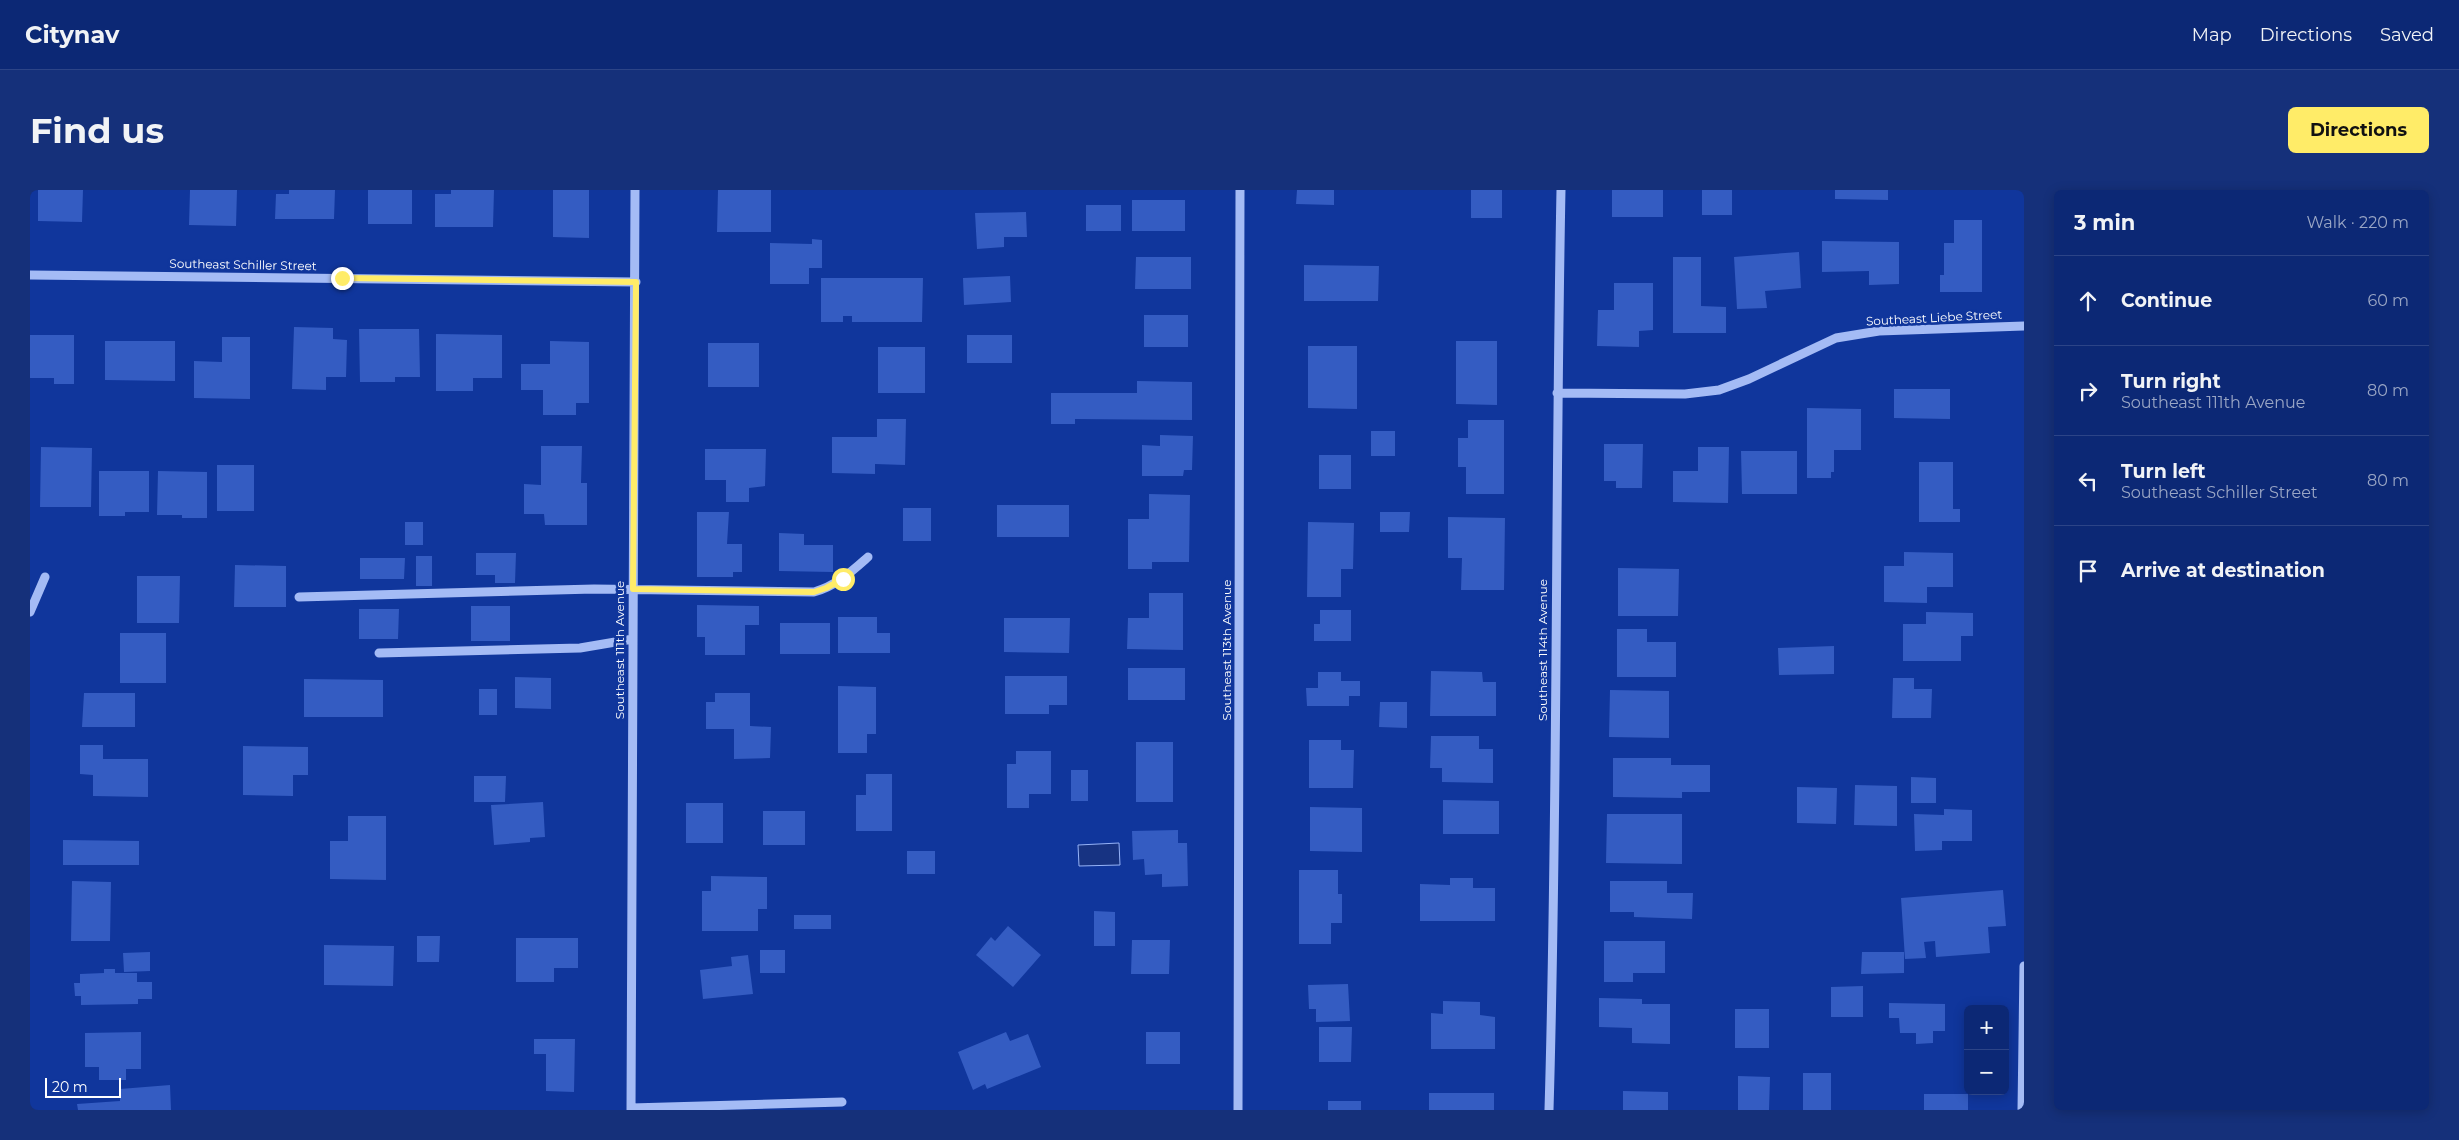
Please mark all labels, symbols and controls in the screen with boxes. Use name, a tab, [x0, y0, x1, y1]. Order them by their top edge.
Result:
text: Citynav	[25, 20, 119, 49]
text: Map	[2192, 24, 2232, 46]
text: Directions	[2260, 24, 2352, 46]
text: Saved	[2380, 24, 2434, 46]
button: Directions	[2288, 107, 2429, 153]
text: Find us	[30, 109, 164, 152]
text: 3 min	[2074, 210, 2135, 235]
text: Walk · 220 m	[2306, 213, 2409, 232]
street label: Southeast Schiller Street	[169, 256, 317, 273]
route end	[331, 267, 354, 290]
icon: ahead	[2074, 287, 2102, 315]
text: Continue	[2121, 289, 2212, 312]
text: 60 m	[2367, 291, 2409, 310]
street label: Southeast Liebe Street	[1866, 306, 2003, 329]
text: Turn right	[2121, 370, 2221, 393]
icon: right	[2074, 377, 2102, 405]
text: 80 m	[2367, 381, 2409, 400]
text: Southeast 111th Avenue	[2121, 393, 2306, 412]
text: Turn left	[2121, 460, 2206, 483]
icon: left	[2074, 467, 2102, 495]
text: 80 m	[2367, 471, 2409, 490]
text: Southeast Schiller Street	[2121, 483, 2317, 502]
icon: arrive	[2074, 557, 2102, 585]
text: Arrive at destination	[2121, 559, 2325, 582]
route start	[832, 568, 855, 591]
street label: Southeast 114th Avenue	[1535, 579, 1550, 721]
street label: Southeast 113th Avenue	[1219, 580, 1234, 720]
street label: Southeast 111th Avenue	[612, 581, 627, 719]
map controls	[1964, 1005, 2009, 1095]
button: +	[1964, 1005, 2009, 1050]
button: −	[1964, 1050, 2009, 1095]
scale bar	[45, 1075, 121, 1098]
text: 20 m	[52, 1078, 88, 1096]

